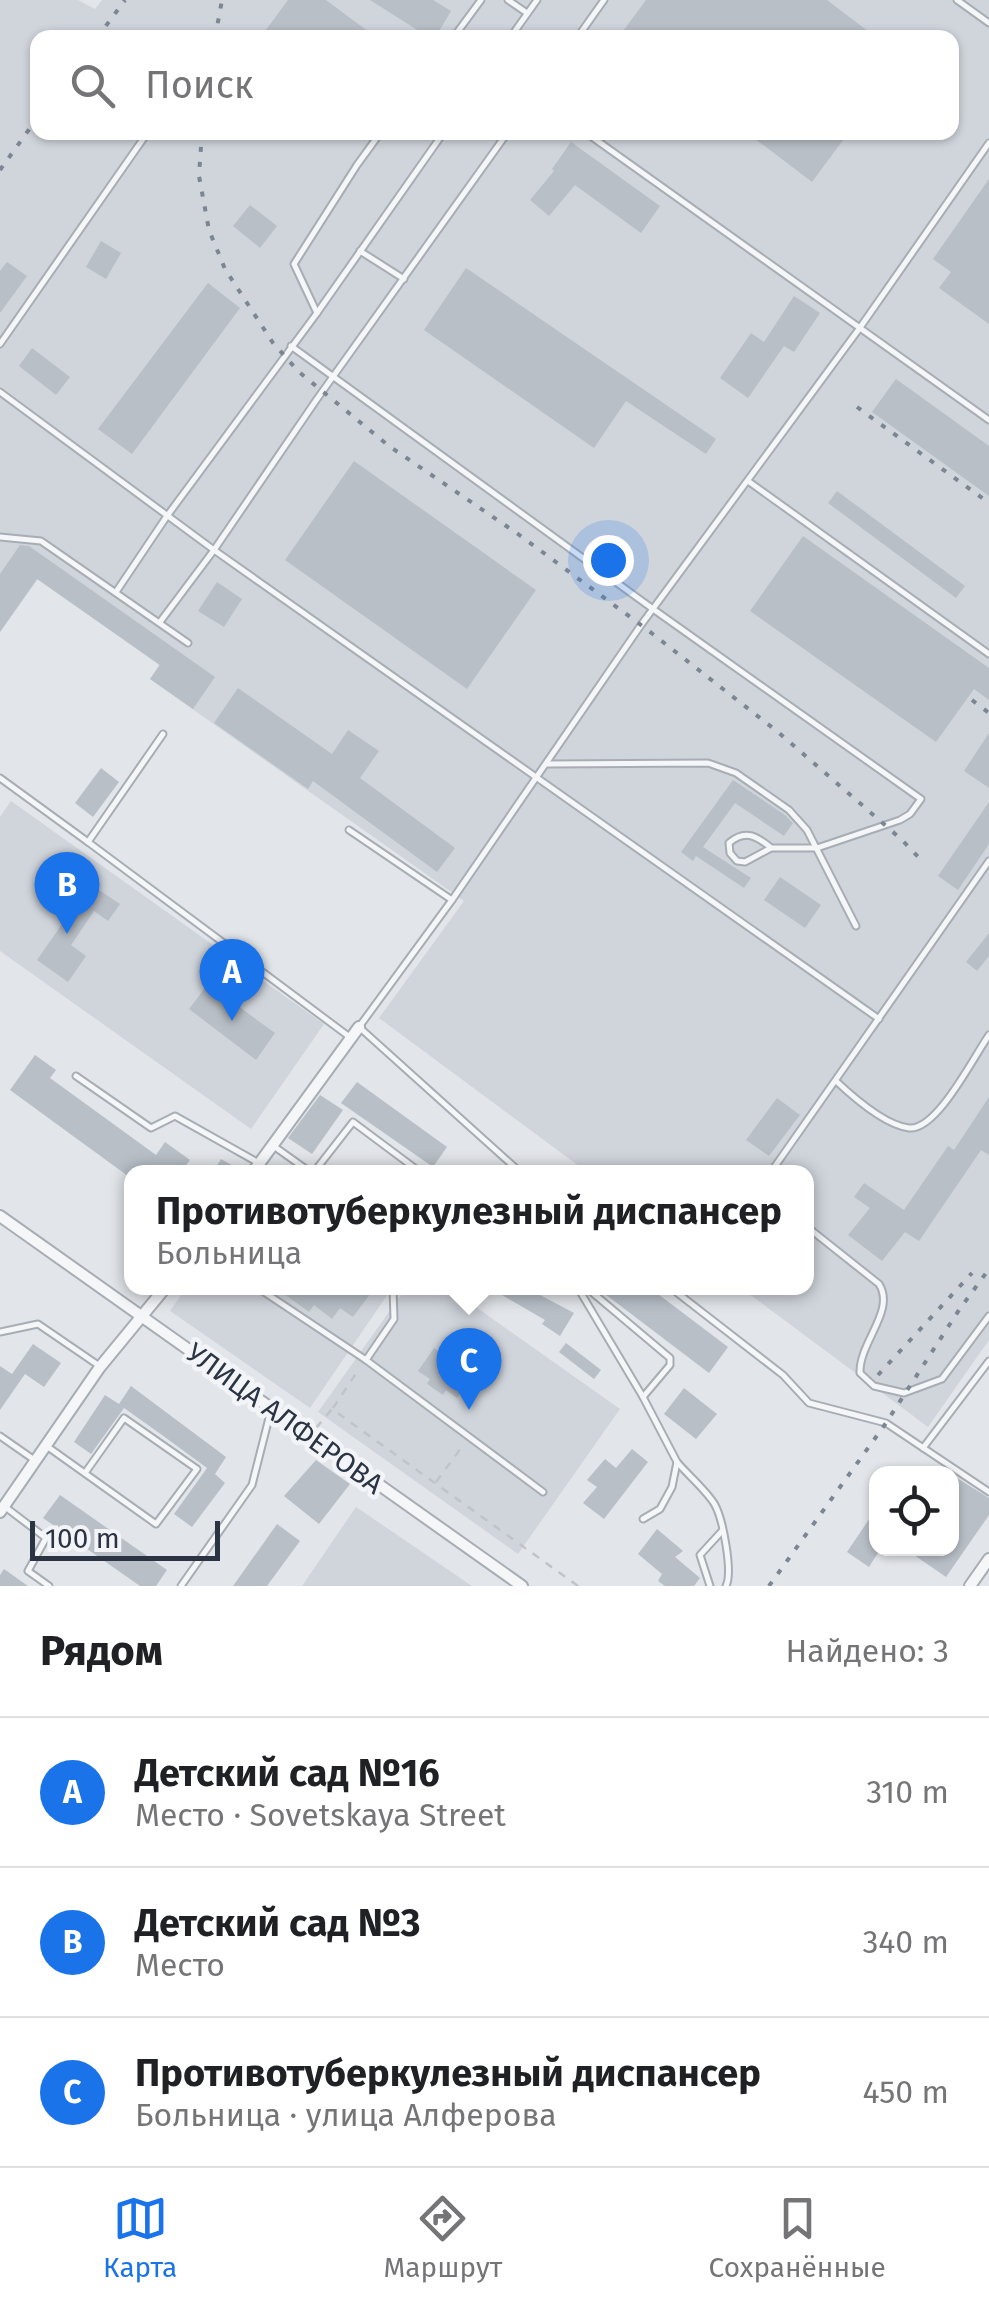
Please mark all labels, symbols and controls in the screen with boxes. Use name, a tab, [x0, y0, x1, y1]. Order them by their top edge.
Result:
search box	[30, 30, 959, 140]
icon: search	[65, 58, 120, 113]
text: Поиск	[145, 62, 254, 108]
your location	[583, 535, 634, 586]
pin: B	[34, 852, 100, 934]
pin: A	[200, 938, 264, 1021]
popup	[124, 1165, 814, 1295]
text: Противотуберкулезный диспансер	[156, 1188, 782, 1234]
text: Больница	[156, 1234, 302, 1272]
pin: C	[436, 1328, 502, 1410]
street label: УЛИЦА АЛФЕРОВА	[180, 1336, 390, 1501]
map controls	[869, 1466, 959, 1556]
button: locate	[869, 1466, 959, 1556]
scale bar	[30, 1516, 220, 1560]
text: 100 m	[45, 1522, 120, 1555]
text: Рядом	[40, 1626, 163, 1676]
text: Найдено: 3	[786, 1632, 949, 1670]
text: Детский сад №16	[135, 1750, 440, 1796]
text: A	[63, 1773, 82, 1811]
text: 310 m	[866, 1773, 949, 1811]
text: Место · Sovetskaya Street	[135, 1796, 506, 1834]
text: Детский сад №3	[135, 1900, 420, 1946]
text: B	[63, 1923, 82, 1961]
text: 340 m	[862, 1923, 949, 1961]
text: Место	[135, 1946, 225, 1984]
text: Противотуберкулезный диспансер	[135, 2050, 761, 2096]
text: C	[63, 2073, 82, 2111]
text: 450 m	[863, 2073, 949, 2111]
text: Больница · улица Алферова	[135, 2096, 557, 2134]
tab: Карта	[103, 2191, 177, 2284]
tab: Маршрут	[384, 2191, 502, 2284]
tab: Сохранённые	[709, 2191, 886, 2284]

